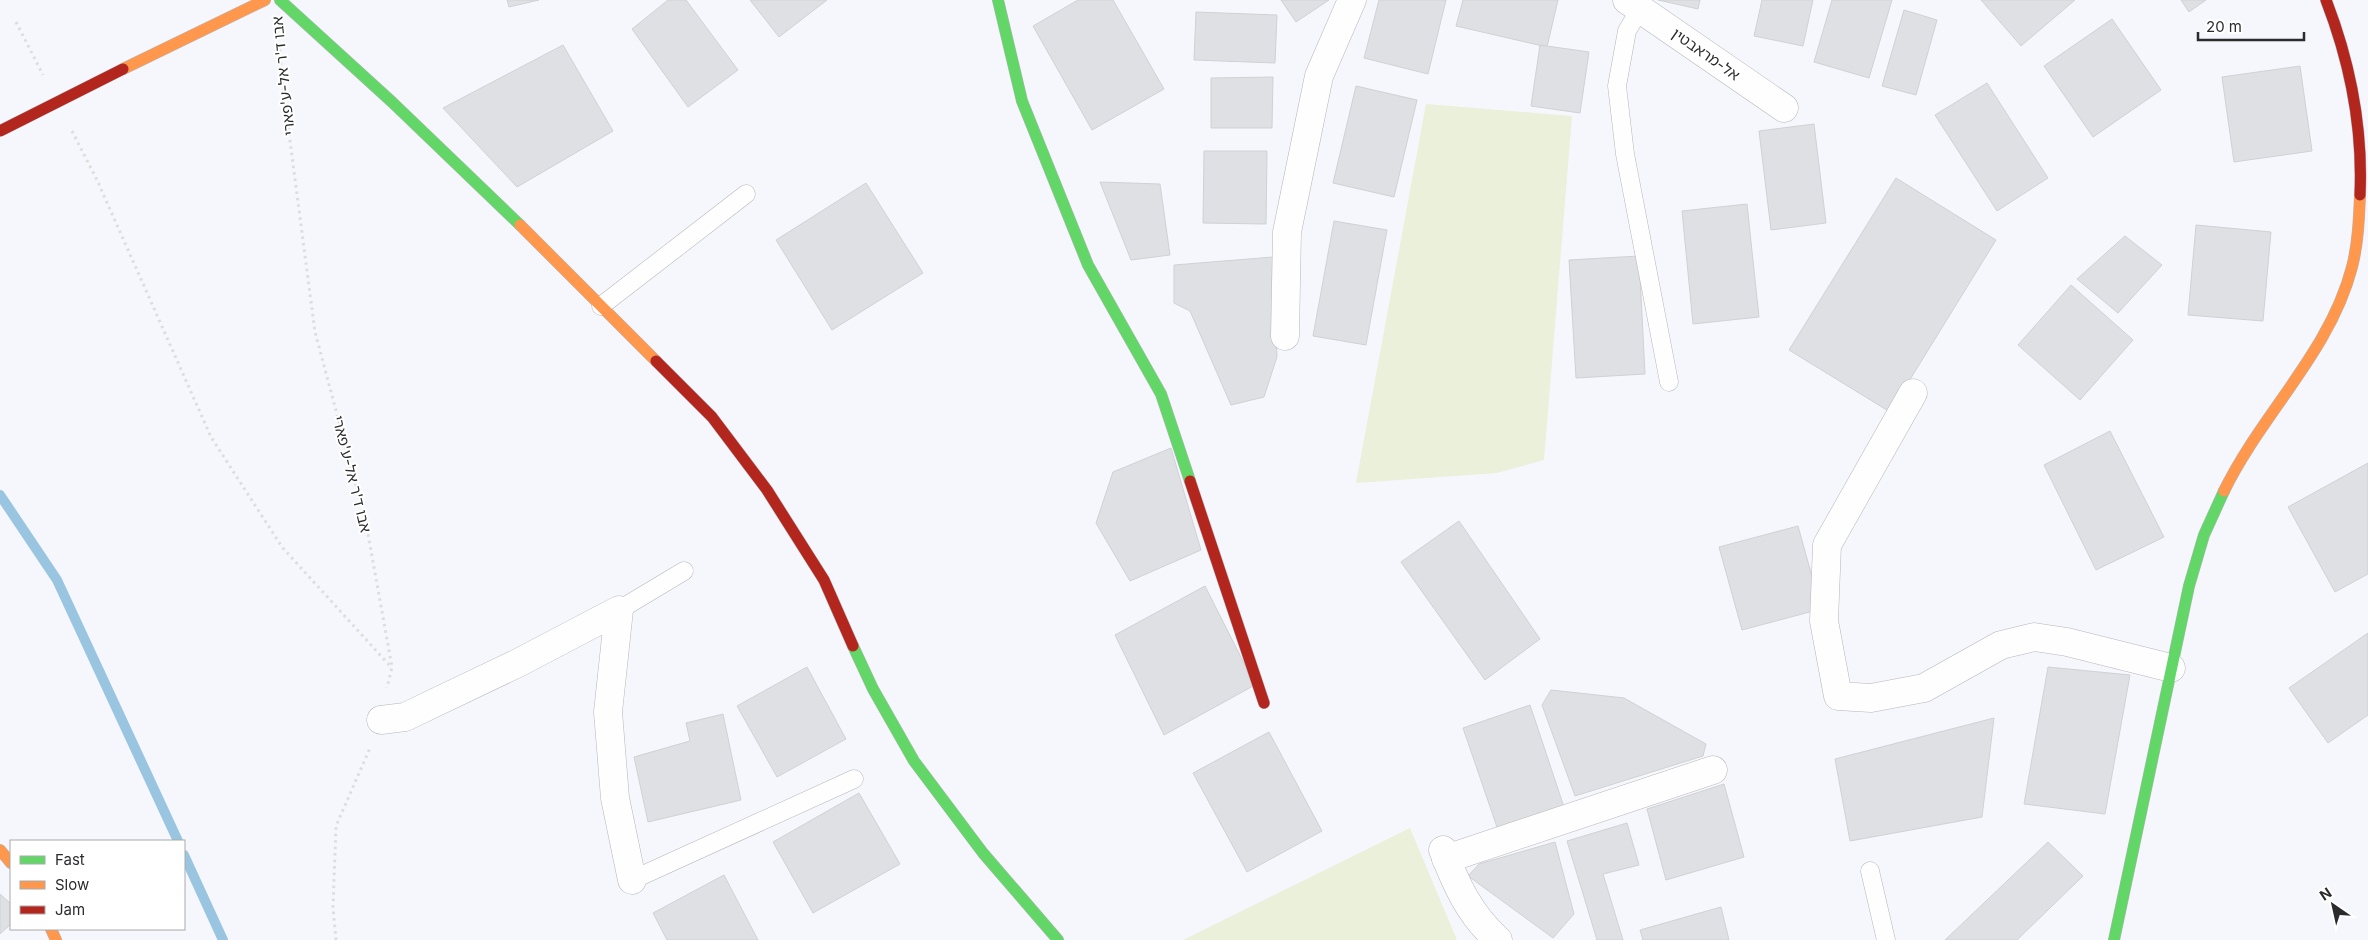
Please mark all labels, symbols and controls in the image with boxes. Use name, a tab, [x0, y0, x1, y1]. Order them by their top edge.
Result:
scale bar	[2198, 10, 2304, 42]
street label: אבו ד'ר אל-ע'פארי	[267, 15, 299, 137]
text: 20 m	[2206, 17, 2242, 36]
street label: אל-מראבטין	[1668, 24, 1744, 84]
street label: אבו ד'ר אל-ע'פארי	[328, 414, 376, 534]
legend	[10, 840, 185, 930]
text: Fast	[55, 850, 85, 869]
text: Slow	[55, 875, 89, 894]
north arrow	[2308, 880, 2358, 930]
text: N	[2316, 884, 2335, 904]
text: Jam	[55, 900, 85, 919]

